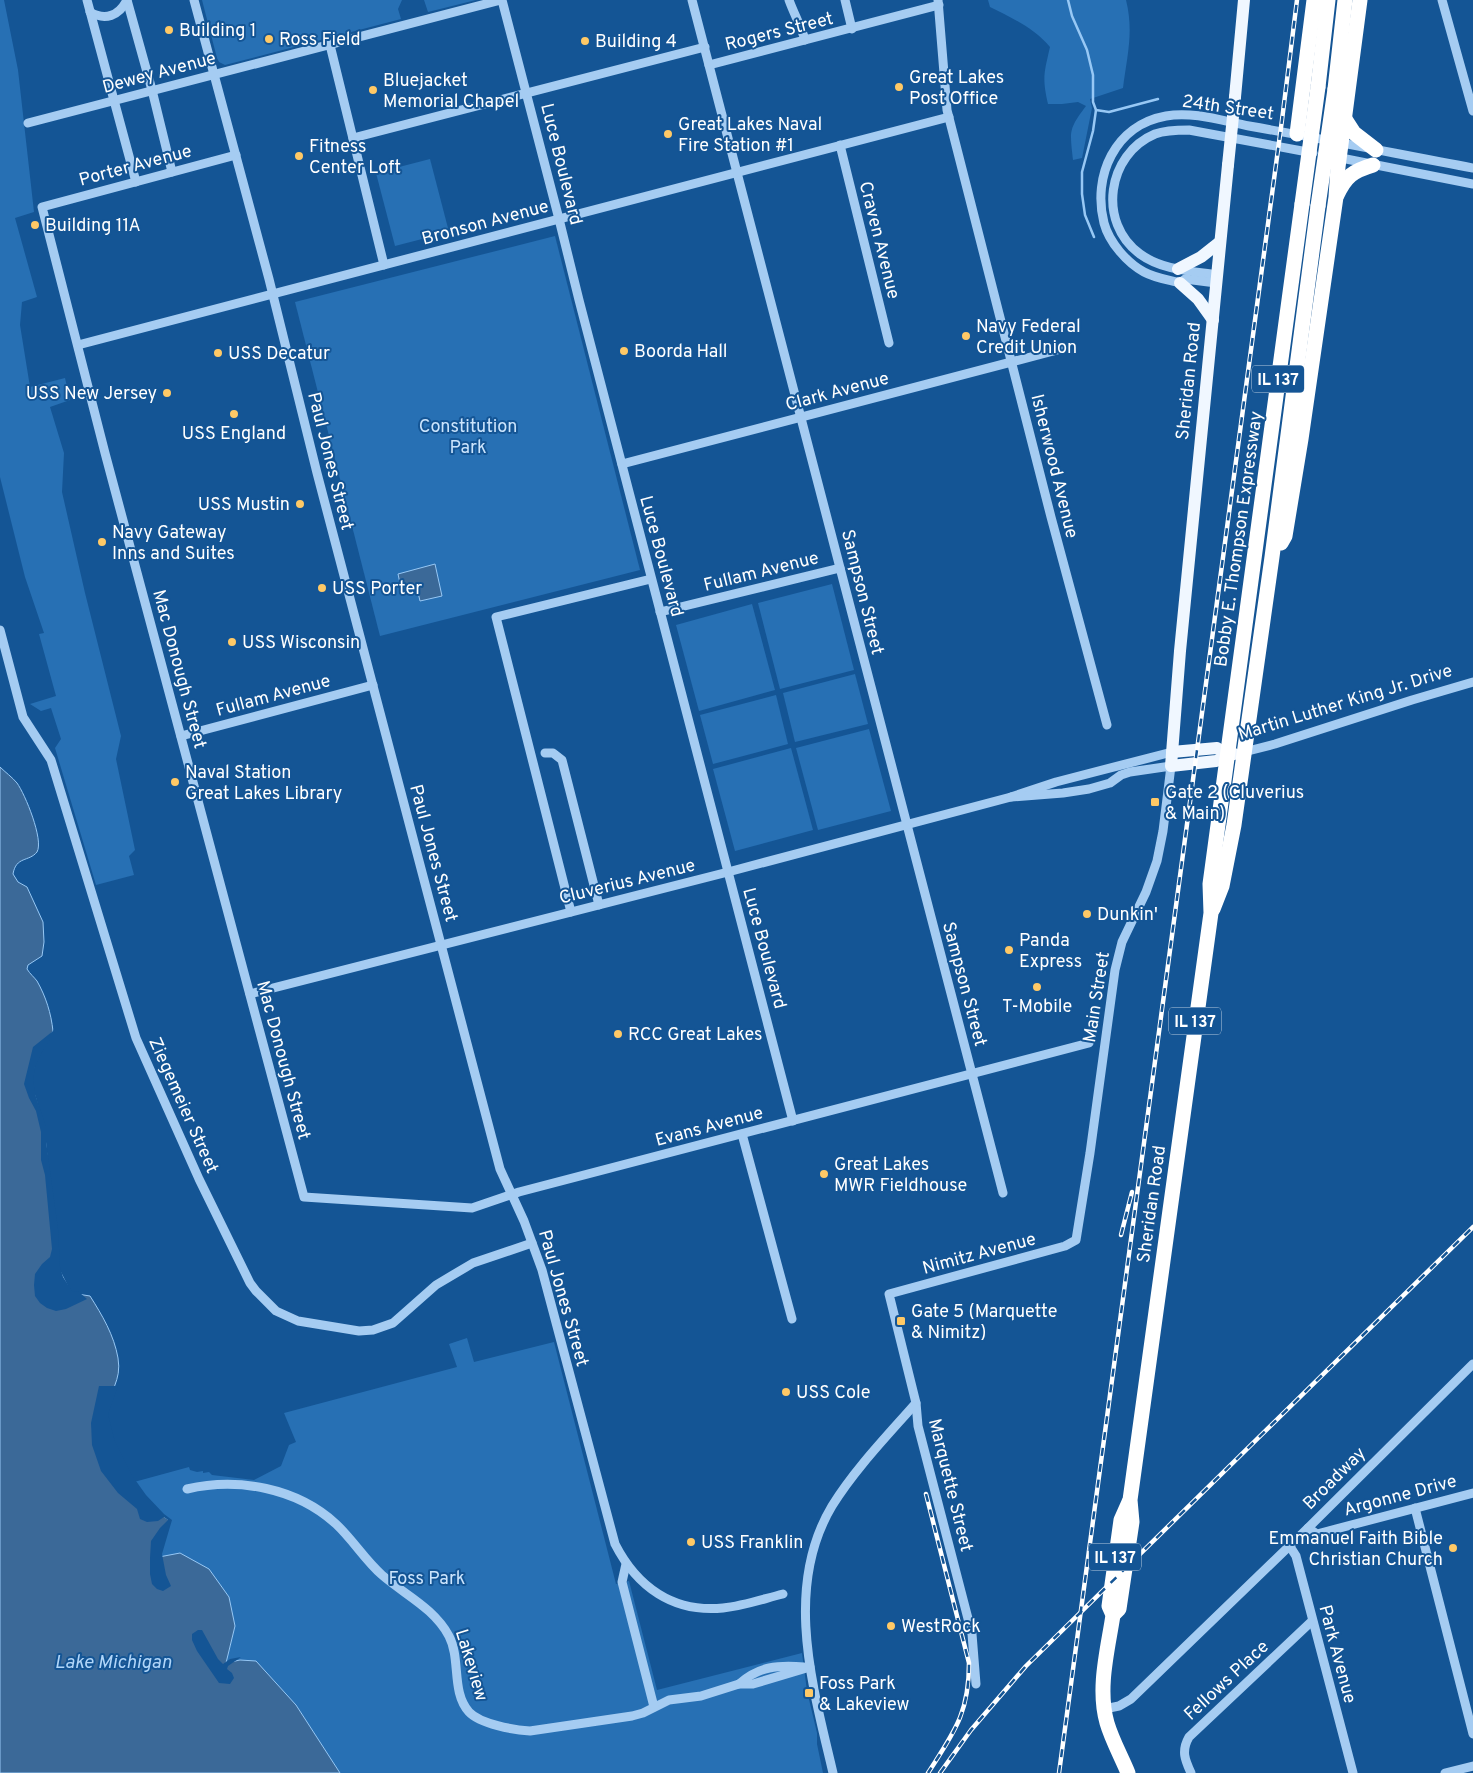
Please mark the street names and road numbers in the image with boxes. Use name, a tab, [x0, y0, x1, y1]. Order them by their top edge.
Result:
street label: Rogers Street	[723, 8, 836, 57]
street label: Dewey Avenue	[100, 47, 219, 100]
street label: 24th Street	[1180, 91, 1275, 126]
street label: Luce Boulevard	[534, 101, 587, 228]
street label: Porter Avenue	[76, 140, 194, 193]
street label: Craven Avenue	[853, 179, 904, 302]
street label: Bronson Avenue	[419, 195, 551, 251]
street label: Sheridan Road	[1172, 321, 1207, 441]
road number: IL 137	[1252, 366, 1304, 392]
street label: Clark Avenue	[783, 368, 892, 417]
street label: Paul Jones Street	[301, 390, 358, 533]
street label: Isherwood Avenue	[1025, 392, 1083, 541]
street label: Bobby E. Thompson Expressway	[1210, 410, 1269, 668]
street label: Luce Boulevard	[633, 493, 688, 620]
street label: Sampson Street	[835, 527, 888, 657]
street label: Fullam Avenue	[701, 547, 821, 598]
street label: Mac Donough Street	[146, 587, 211, 751]
street label: Martin Luther King Jr. Drive	[1236, 660, 1455, 747]
street label: Fullam Avenue	[214, 670, 333, 723]
street label: Paul Jones Street	[403, 782, 462, 925]
street label: Cluverius Avenue	[557, 854, 698, 910]
street label: Luce Boulevard	[736, 885, 791, 1012]
street label: Sampson Street	[936, 920, 991, 1049]
street label: Main Street	[1079, 950, 1116, 1044]
street label: Mac Donough Street	[250, 978, 315, 1142]
road number: IL 137	[1169, 1008, 1221, 1034]
street label: Ziegemeier Street	[142, 1034, 223, 1177]
street label: Evans Avenue	[653, 1102, 766, 1153]
street label: Sheridan Road	[1133, 1144, 1172, 1264]
street label: Paul Jones Street	[532, 1227, 593, 1370]
street label: Nimitz Avenue	[920, 1228, 1039, 1281]
street label: Marquette Street	[922, 1416, 977, 1554]
street label: Broadway	[1299, 1443, 1372, 1516]
street label: Argonne Drive	[1341, 1470, 1459, 1523]
road number: IL 137	[1089, 1544, 1141, 1570]
street label: Park Avenue	[1312, 1603, 1361, 1706]
street label: Lakeview	[449, 1627, 492, 1704]
street label: Fellows Place	[1180, 1636, 1274, 1726]

